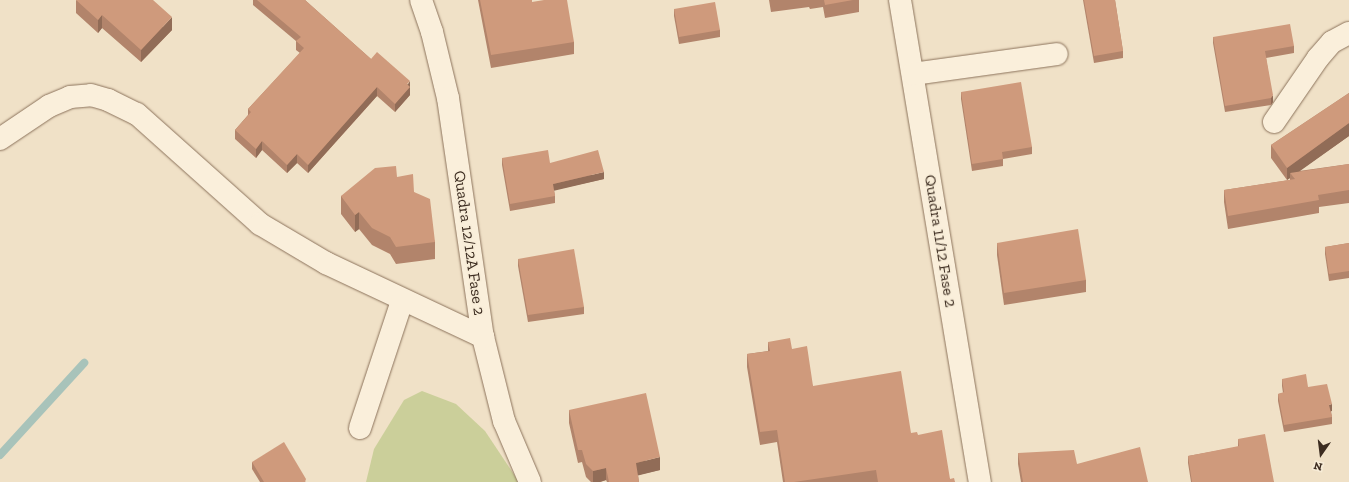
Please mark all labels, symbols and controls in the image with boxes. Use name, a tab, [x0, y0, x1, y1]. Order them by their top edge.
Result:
street label: Quadra 12/12A Fase 2	[449, 169, 489, 317]
street label: Quadra 11/12 Fase 2	[920, 173, 960, 309]
north arrow	[1301, 434, 1341, 474]
text: N	[1312, 459, 1324, 473]

